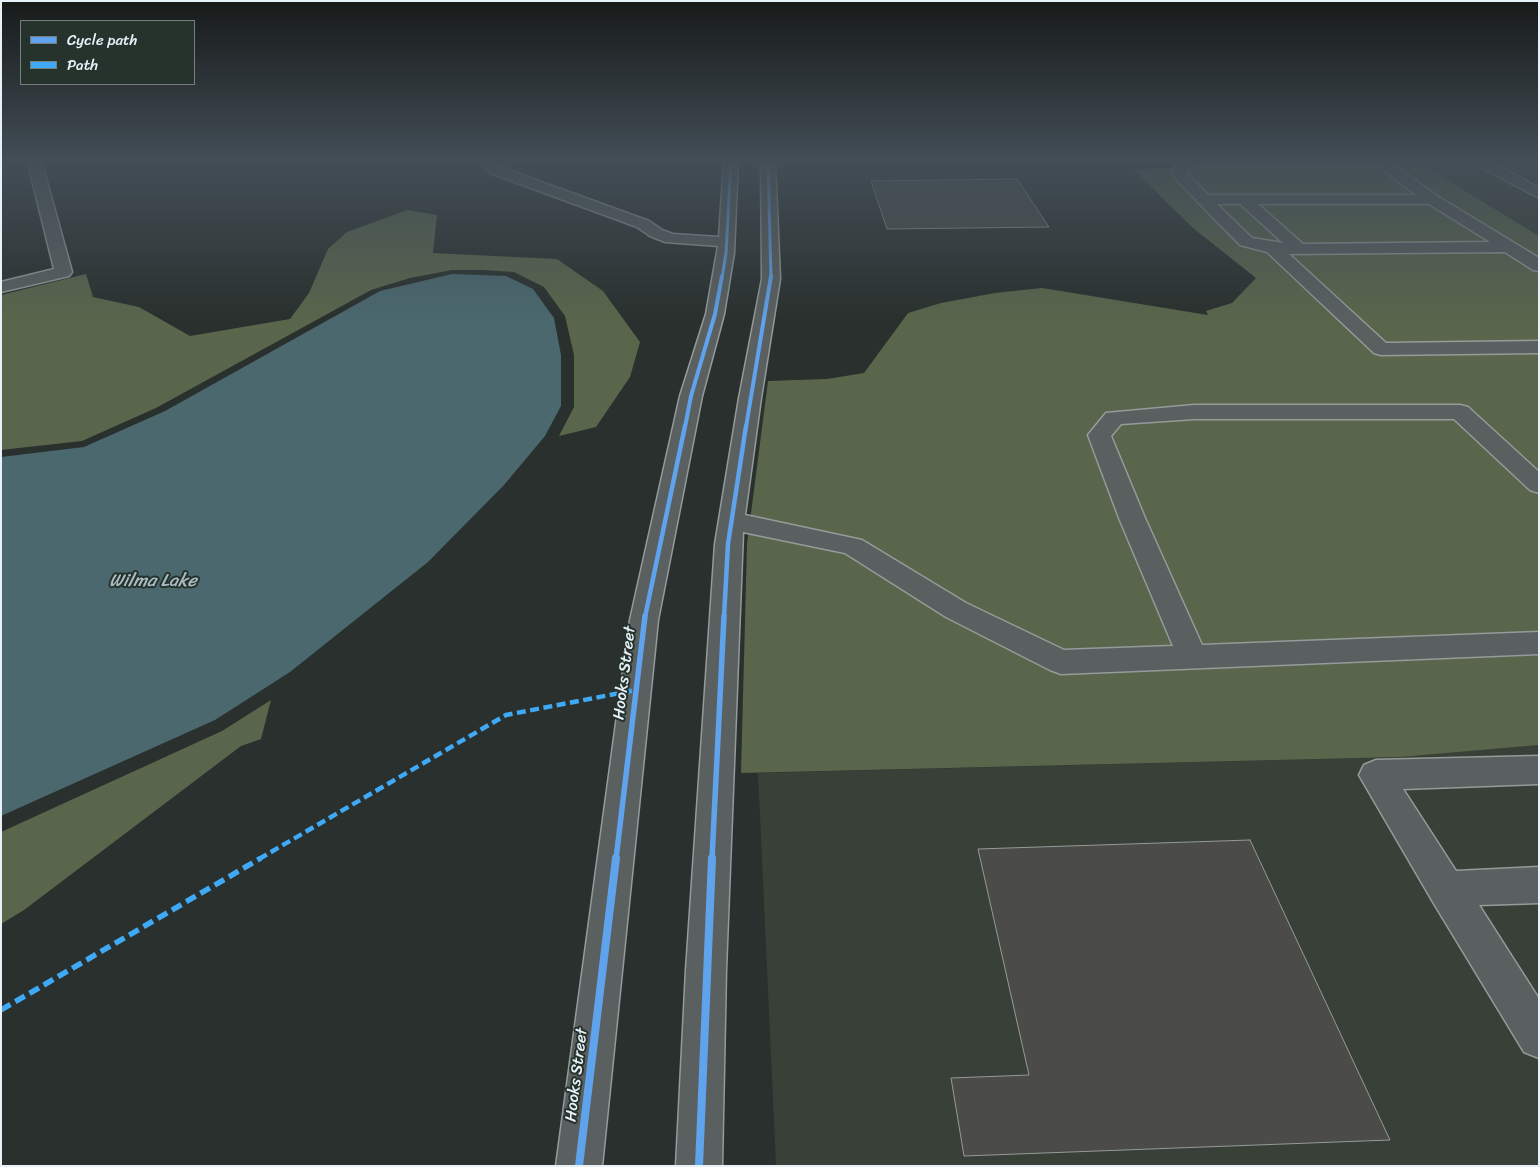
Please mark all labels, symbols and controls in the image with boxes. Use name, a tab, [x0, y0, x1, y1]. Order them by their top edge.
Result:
legend	[20, 20, 195, 85]
text: Cycle path	[67, 27, 137, 53]
text: Path	[67, 52, 98, 78]
water label: Wilma Lake	[109, 570, 197, 592]
street label: Hooks Street	[610, 625, 640, 721]
street label: Hooks Street	[562, 1027, 592, 1123]

